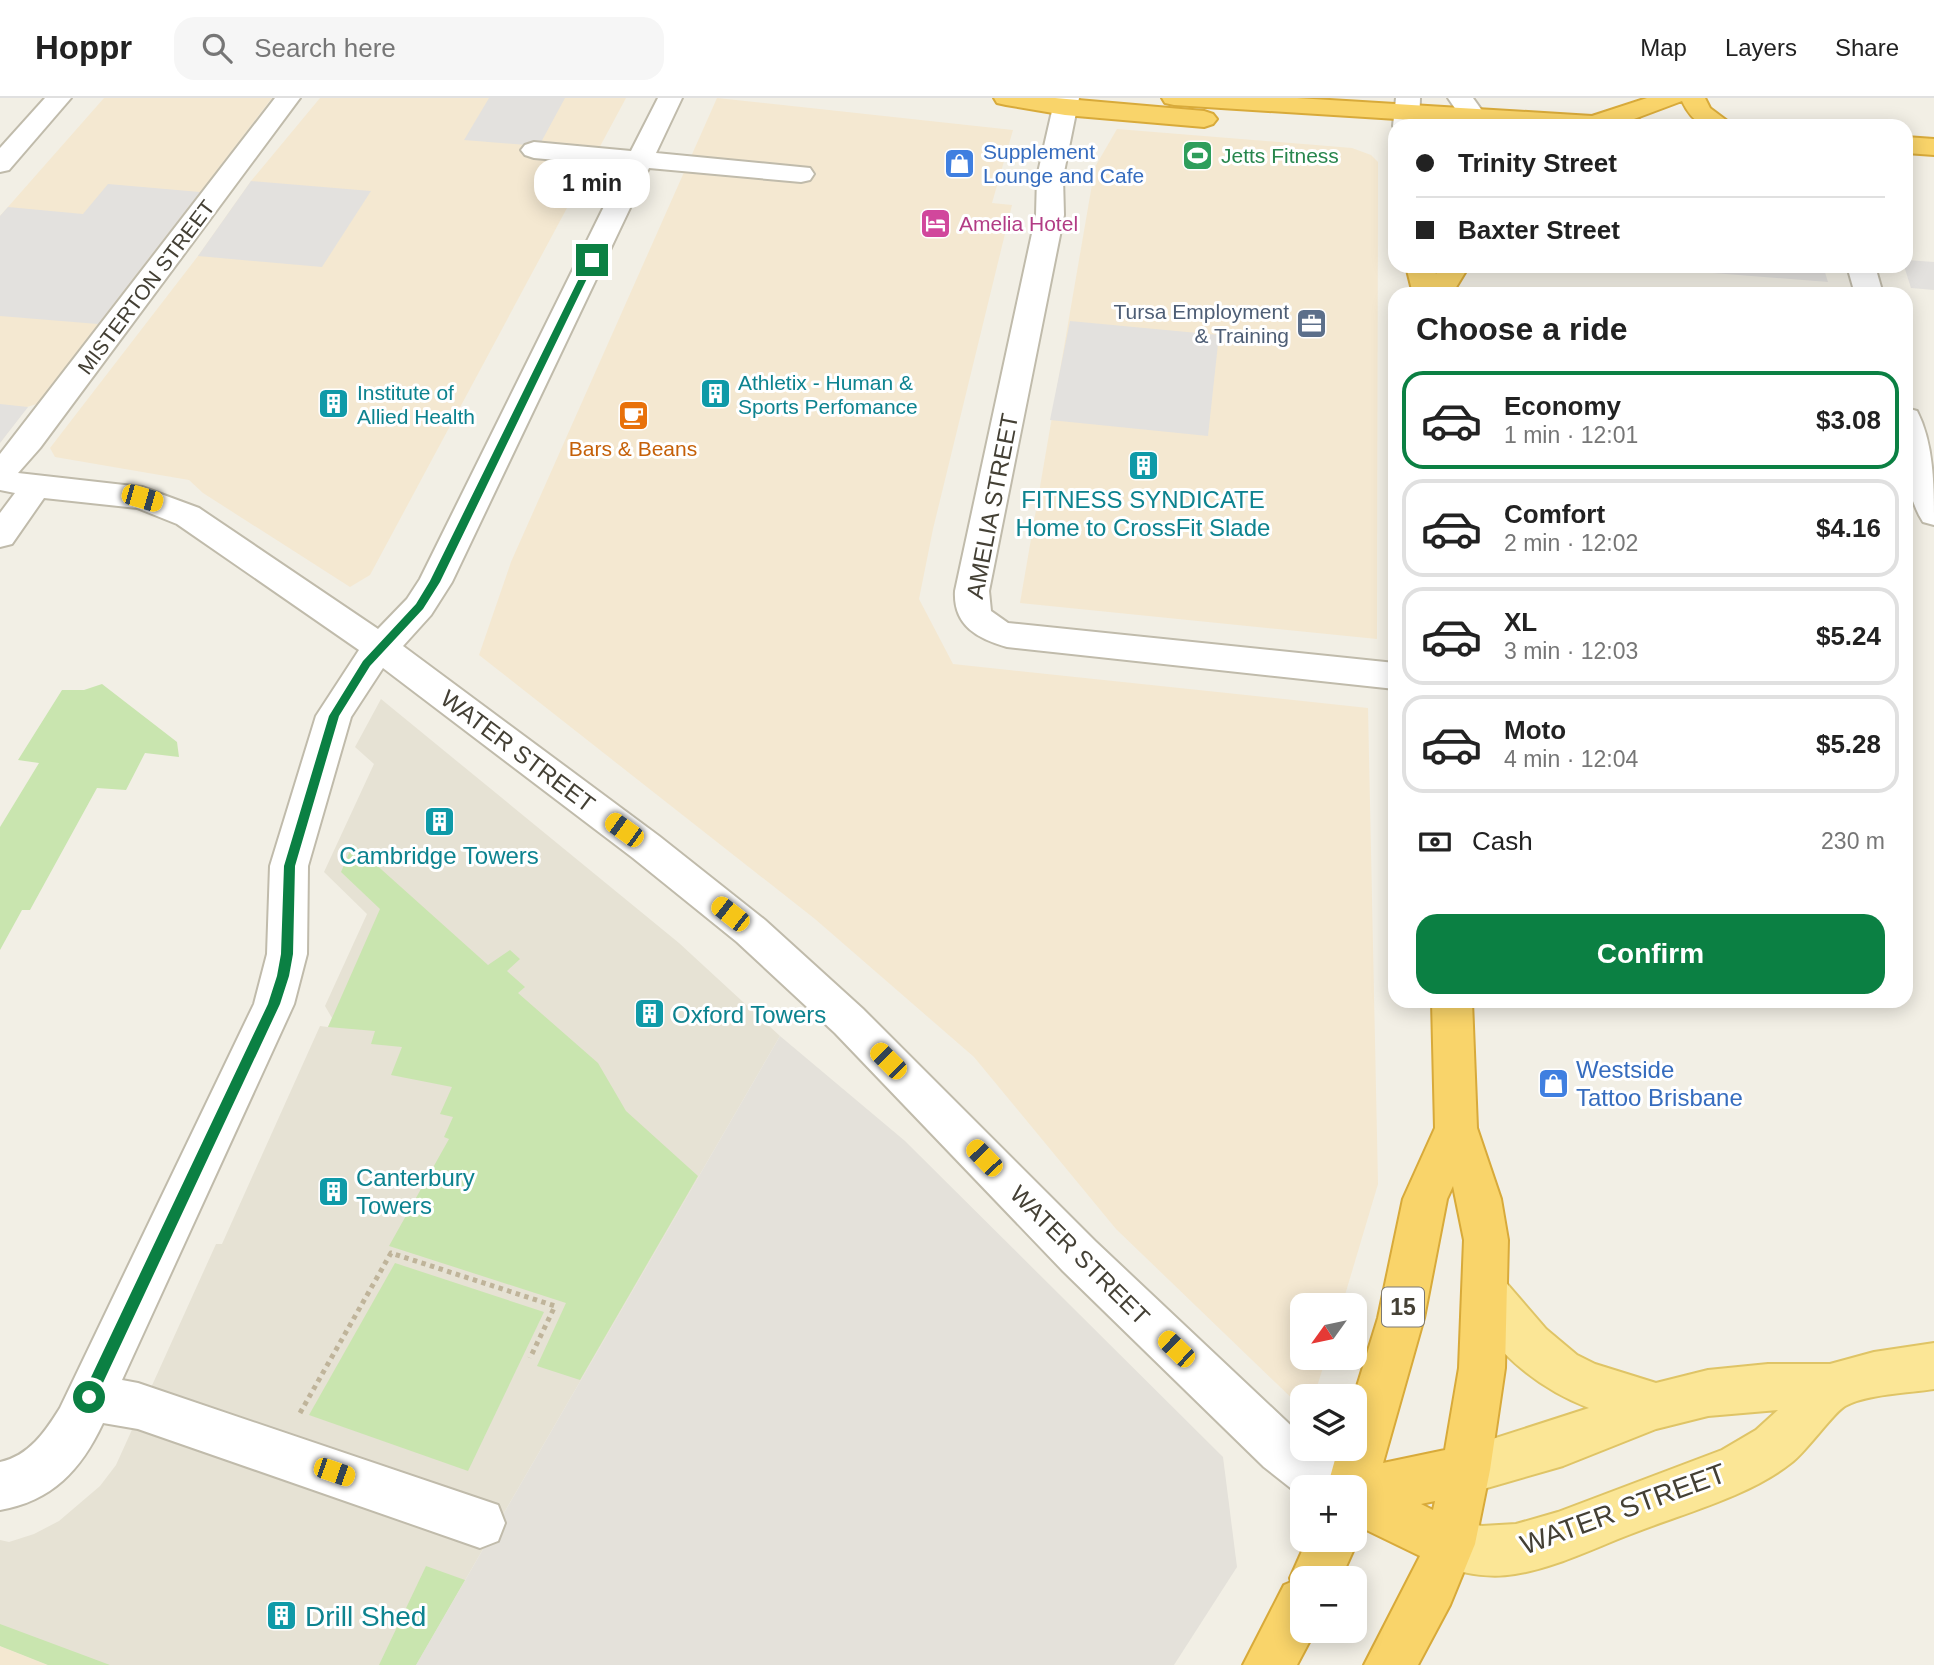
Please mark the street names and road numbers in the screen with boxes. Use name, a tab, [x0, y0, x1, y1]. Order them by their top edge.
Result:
street label: MISTERTON STREET	[73, 195, 219, 378]
street label: AMELIA STREET	[961, 411, 1023, 601]
street label: WATER STREET	[436, 684, 600, 818]
street label: WATER STREET	[1005, 1180, 1155, 1330]
road number: 15	[1382, 1288, 1424, 1326]
street label: WATER STREET	[1516, 1457, 1730, 1561]

